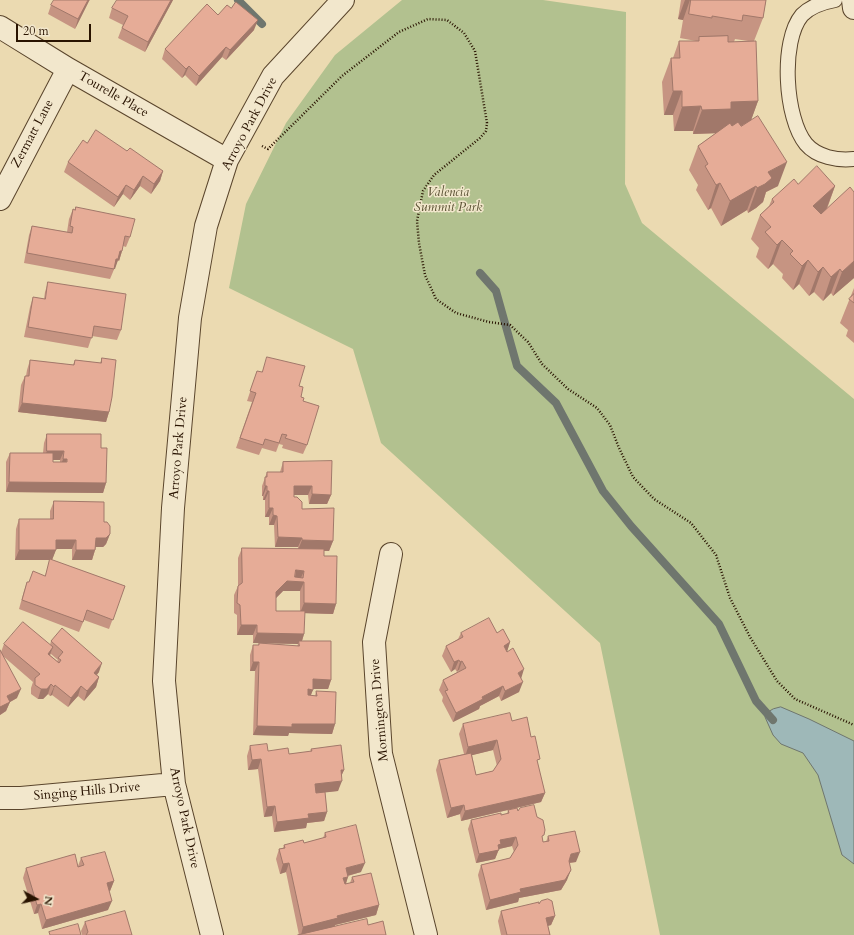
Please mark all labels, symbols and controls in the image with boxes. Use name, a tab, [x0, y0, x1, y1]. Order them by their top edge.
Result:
scale bar	[18, 16, 93, 42]
text: 20 m	[23, 23, 49, 39]
street label: Tourelle Place	[75, 69, 151, 121]
street label: Arroyo Park Drive	[219, 75, 281, 173]
street label: Zermatt Lane	[9, 97, 57, 171]
park label: Valencia Summit Park	[414, 185, 482, 216]
street label: Arroyo Park Drive	[167, 396, 191, 500]
street label: Mornington Drive	[368, 658, 392, 762]
street label: Arroyo Park Drive	[166, 766, 202, 870]
street label: Singing Hills Drive	[33, 780, 141, 804]
north arrow	[16, 879, 56, 919]
text: N	[40, 895, 56, 907]

